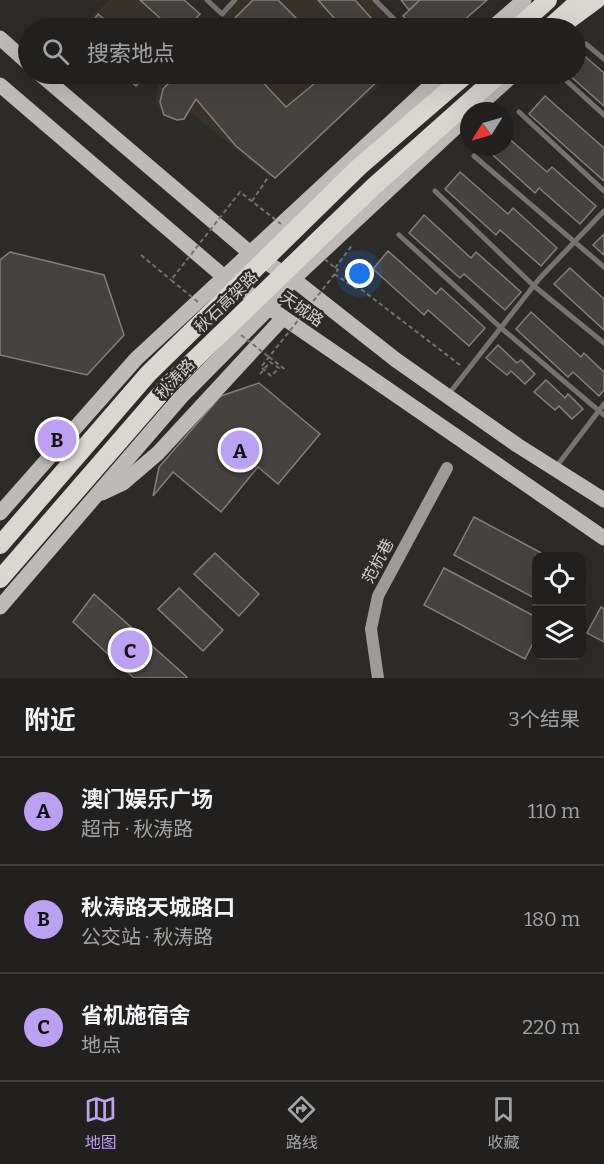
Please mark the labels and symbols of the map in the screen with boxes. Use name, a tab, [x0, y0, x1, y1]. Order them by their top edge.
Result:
north arrow	[460, 102, 514, 156]
your location	[345, 259, 374, 288]
street label: 秋石高架路	[191, 267, 261, 337]
street label: 天城路	[277, 287, 327, 331]
street label: 秋涛路	[152, 355, 198, 403]
pin: B	[38, 416, 76, 462]
pin: A	[220, 428, 260, 472]
street label: 范杭巷	[358, 535, 398, 587]
pin: C	[110, 628, 150, 672]

